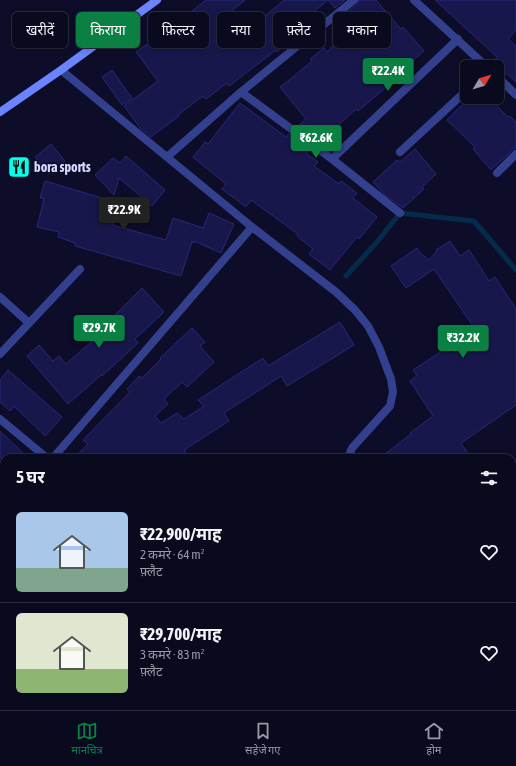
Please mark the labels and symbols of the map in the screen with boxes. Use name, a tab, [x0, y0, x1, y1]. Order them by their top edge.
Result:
pin: ₹22.4K	[355, 58, 421, 92]
north arrow	[460, 60, 504, 104]
pin: ₹62.6K	[283, 125, 349, 159]
restaurant icon: bora sports	[6, 154, 32, 180]
place label: bora sports	[34, 159, 91, 175]
pin: ₹22.9K	[91, 197, 157, 231]
pin: ₹29.7K	[66, 315, 132, 349]
pin: ₹32.2K	[430, 325, 496, 359]

